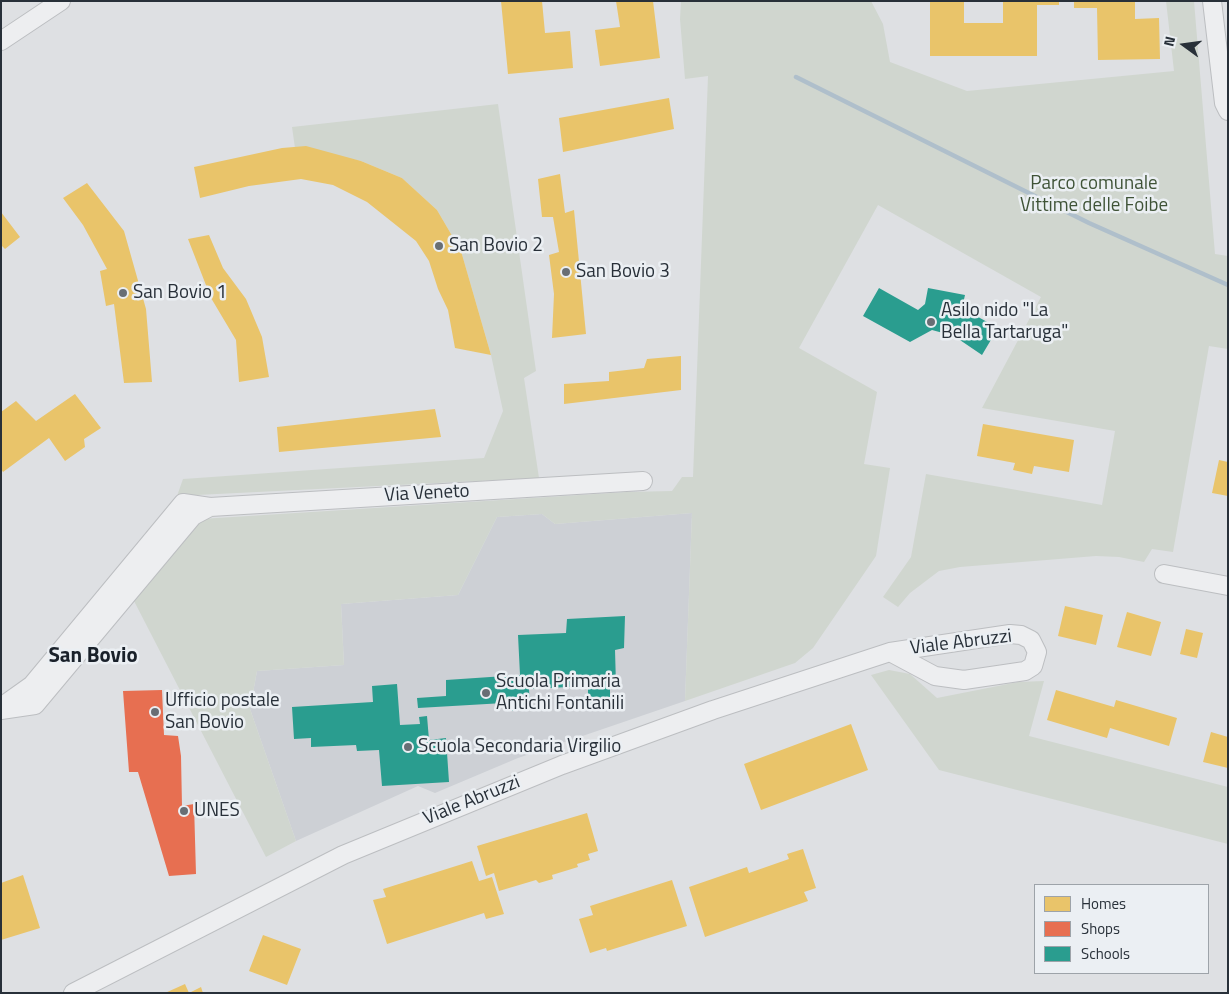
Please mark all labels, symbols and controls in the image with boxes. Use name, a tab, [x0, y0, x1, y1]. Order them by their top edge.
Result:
north arrow	[1159, 20, 1209, 70]
text: N	[1158, 34, 1180, 49]
park label: Parco comunale Vittime delle Foibe	[1020, 173, 1168, 217]
place label: San Bovio 2	[449, 235, 543, 257]
marker: San Bovio 2	[433, 240, 445, 252]
place label: San Bovio 3	[576, 261, 670, 283]
marker: San Bovio 3	[560, 266, 572, 278]
place label: San Bovio 1	[133, 282, 227, 304]
marker: San Bovio 1	[117, 287, 129, 299]
place label: Asilo nido "La Bella Tartaruga"	[941, 300, 1068, 344]
marker: Asilo nido "La Bella Tartaruga"	[925, 316, 937, 328]
street label: Via Veneto	[384, 480, 470, 508]
street label: Viale Abruzzi	[909, 625, 1013, 661]
district label: San Bovio	[48, 644, 138, 670]
place label: Scuola Primaria Antichi Fontanili	[496, 671, 624, 715]
marker: Scuola Primaria Antichi Fontanili	[480, 687, 492, 699]
place label: Ufficio postale San Bovio	[165, 690, 280, 734]
marker: Ufficio postale San Bovio	[149, 706, 161, 718]
place label: Scuola Secondaria Virgilio	[418, 736, 621, 758]
marker: Scuola Secondaria Virgilio	[402, 741, 414, 753]
street label: Viale Abruzzi	[420, 771, 524, 831]
place label: UNES	[194, 800, 240, 822]
marker: UNES	[178, 805, 190, 817]
legend	[1034, 884, 1209, 974]
text: Homes	[1081, 892, 1126, 915]
text: Shops	[1081, 917, 1120, 940]
text: Schools	[1081, 942, 1130, 965]

